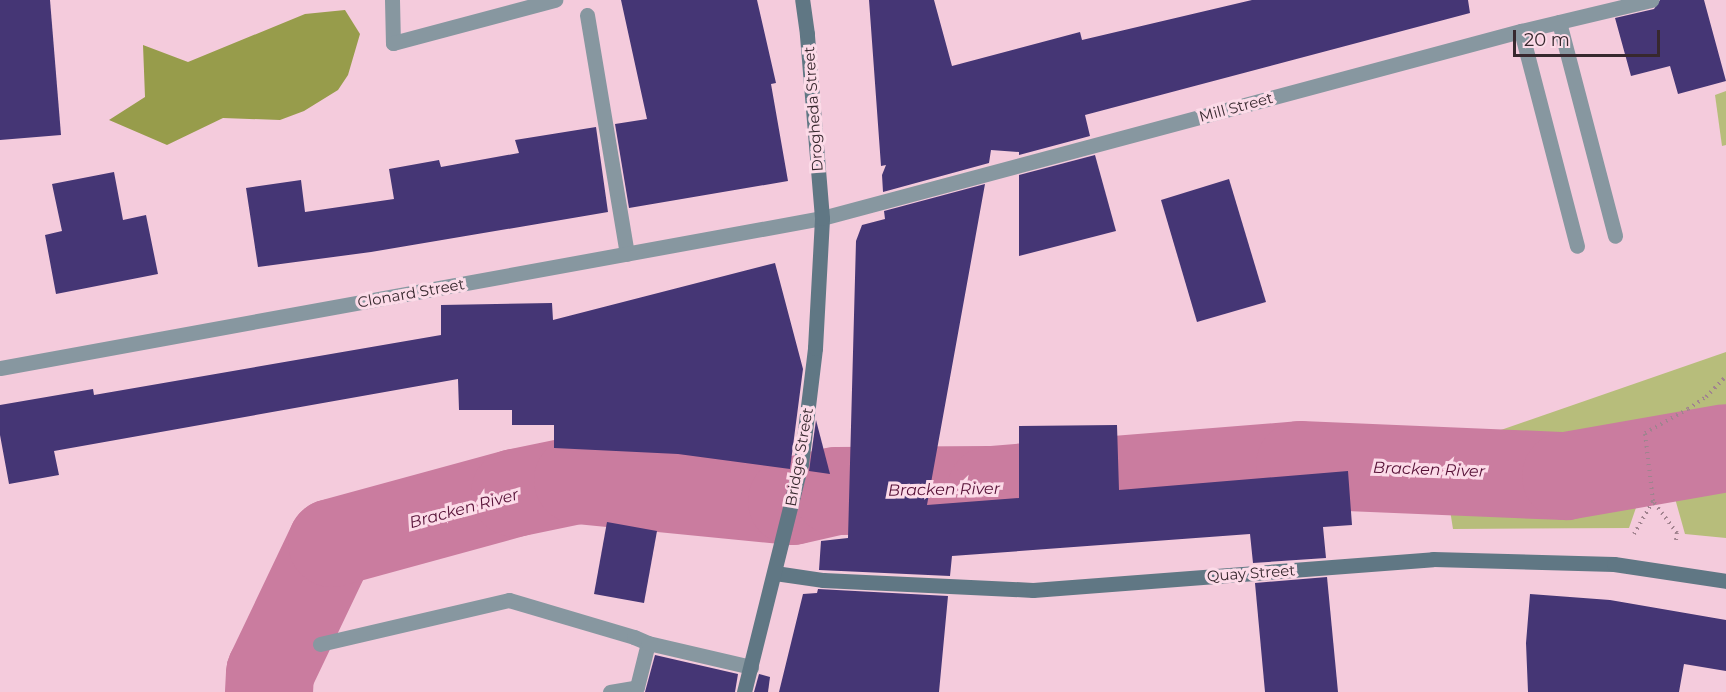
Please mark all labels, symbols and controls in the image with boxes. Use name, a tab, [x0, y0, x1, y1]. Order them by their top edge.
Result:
scale bar	[1516, 18, 1663, 56]
text: 20 m	[1524, 29, 1570, 51]
street label: Drogheda Street	[800, 46, 826, 172]
street label: Mill Street	[1197, 89, 1275, 125]
street label: Clonard Street	[356, 275, 466, 311]
street label: Bridge Street	[781, 406, 817, 508]
water label: Bracken River	[1373, 458, 1485, 482]
water label: Bracken River	[888, 479, 1000, 501]
water label: Bracken River	[407, 485, 521, 533]
street label: Quay Street	[1206, 561, 1296, 585]

